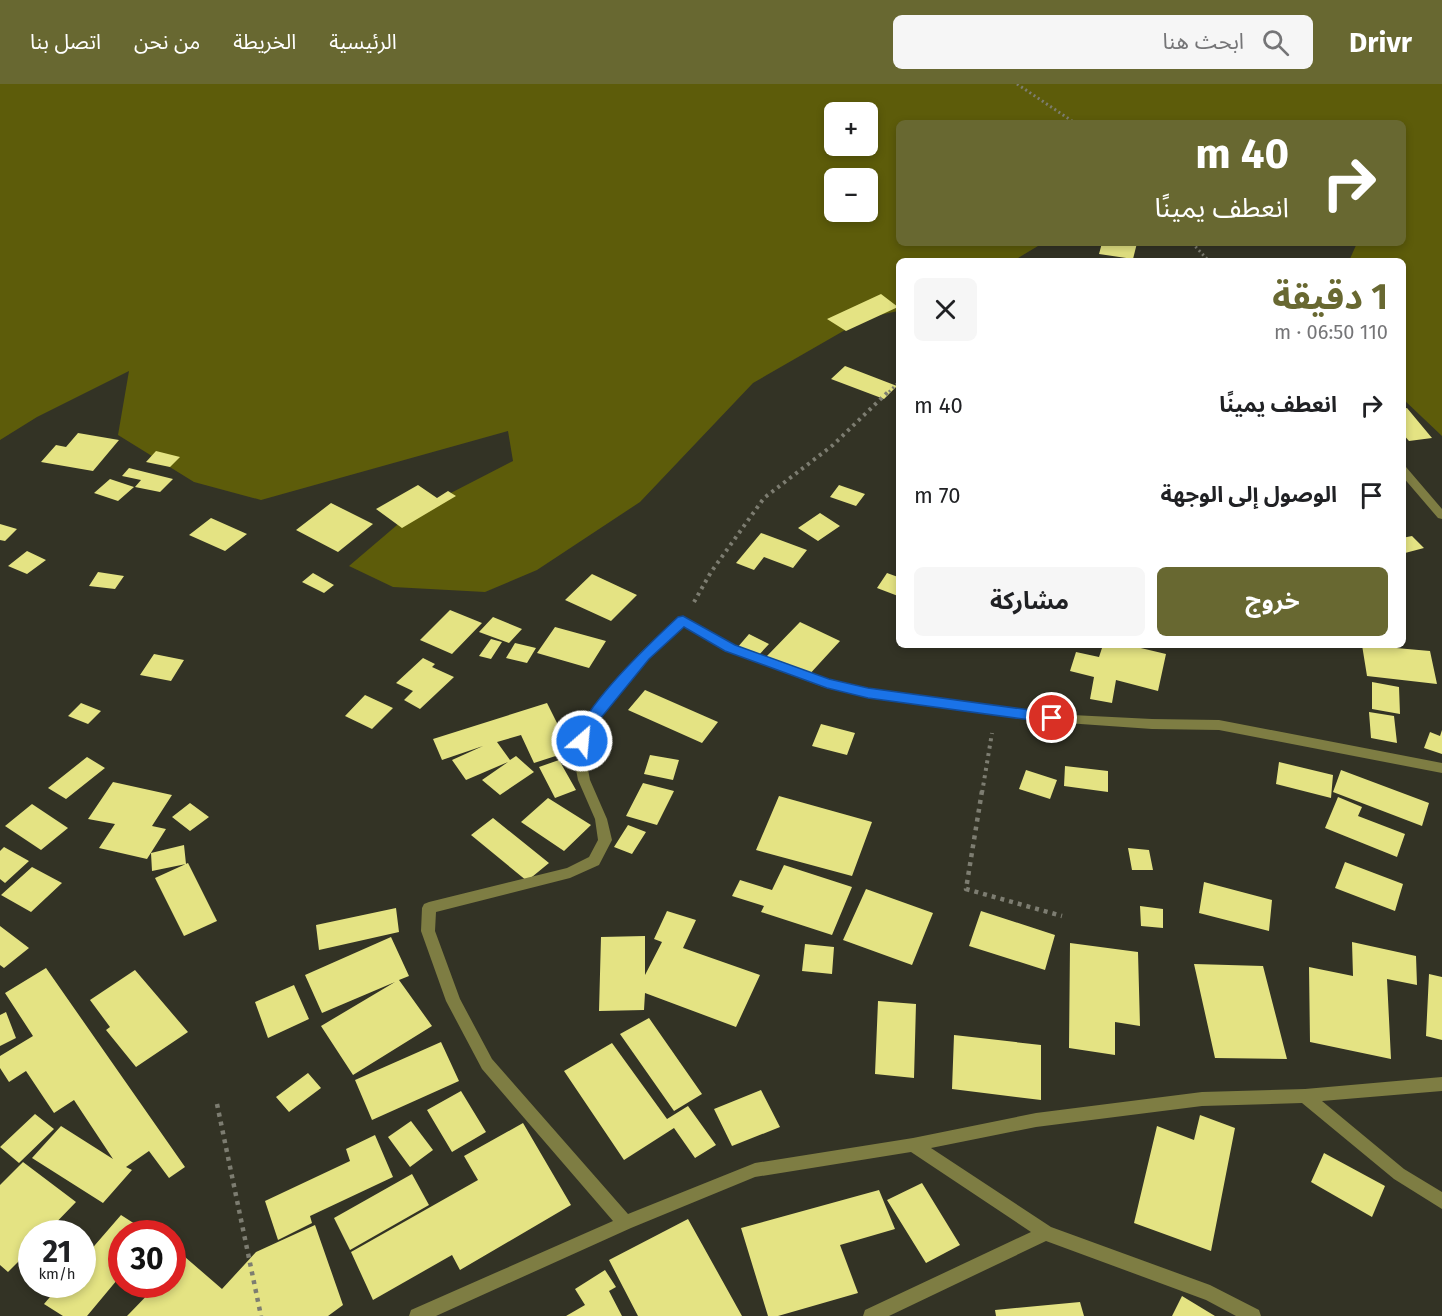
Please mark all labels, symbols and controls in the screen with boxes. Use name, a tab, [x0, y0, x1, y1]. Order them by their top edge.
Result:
search box	[893, 15, 1313, 69]
icon: search	[1259, 26, 1292, 59]
text: Drivr	[1349, 26, 1412, 59]
text: ابحث هنا	[1162, 28, 1244, 55]
text: اتصل بنا	[30, 29, 101, 55]
text: من نحن	[134, 29, 200, 55]
text: الخريطة	[233, 29, 296, 55]
text: الرئيسية	[329, 29, 397, 55]
map controls	[824, 102, 878, 222]
button: +	[824, 102, 878, 156]
text: 40 m	[1195, 129, 1289, 179]
icon: right	[1310, 144, 1388, 222]
button: −	[824, 168, 878, 222]
text: انعطف يمينًا	[1154, 192, 1289, 224]
text: 1 دقيقة	[1272, 275, 1388, 319]
button: close	[914, 278, 977, 341]
text: 110 m · 06:50	[1274, 320, 1388, 344]
icon: right	[1355, 389, 1388, 422]
text: انعطف يمينًا	[1219, 391, 1337, 418]
text: 40 m	[914, 392, 963, 419]
icon: arrive	[1355, 479, 1388, 512]
text: الوصول إلى الوجهة	[1160, 481, 1337, 508]
text: 70 m	[914, 482, 960, 509]
button: مشاركة	[914, 567, 1145, 636]
button: خروج	[1157, 567, 1388, 636]
pin	[1026, 692, 1077, 743]
icon: arrive	[1035, 701, 1068, 734]
position arrow	[550, 709, 614, 773]
speed limit sign: 30	[108, 1220, 186, 1298]
text: 21	[43, 1234, 71, 1270]
text: km/h	[38, 1265, 76, 1283]

